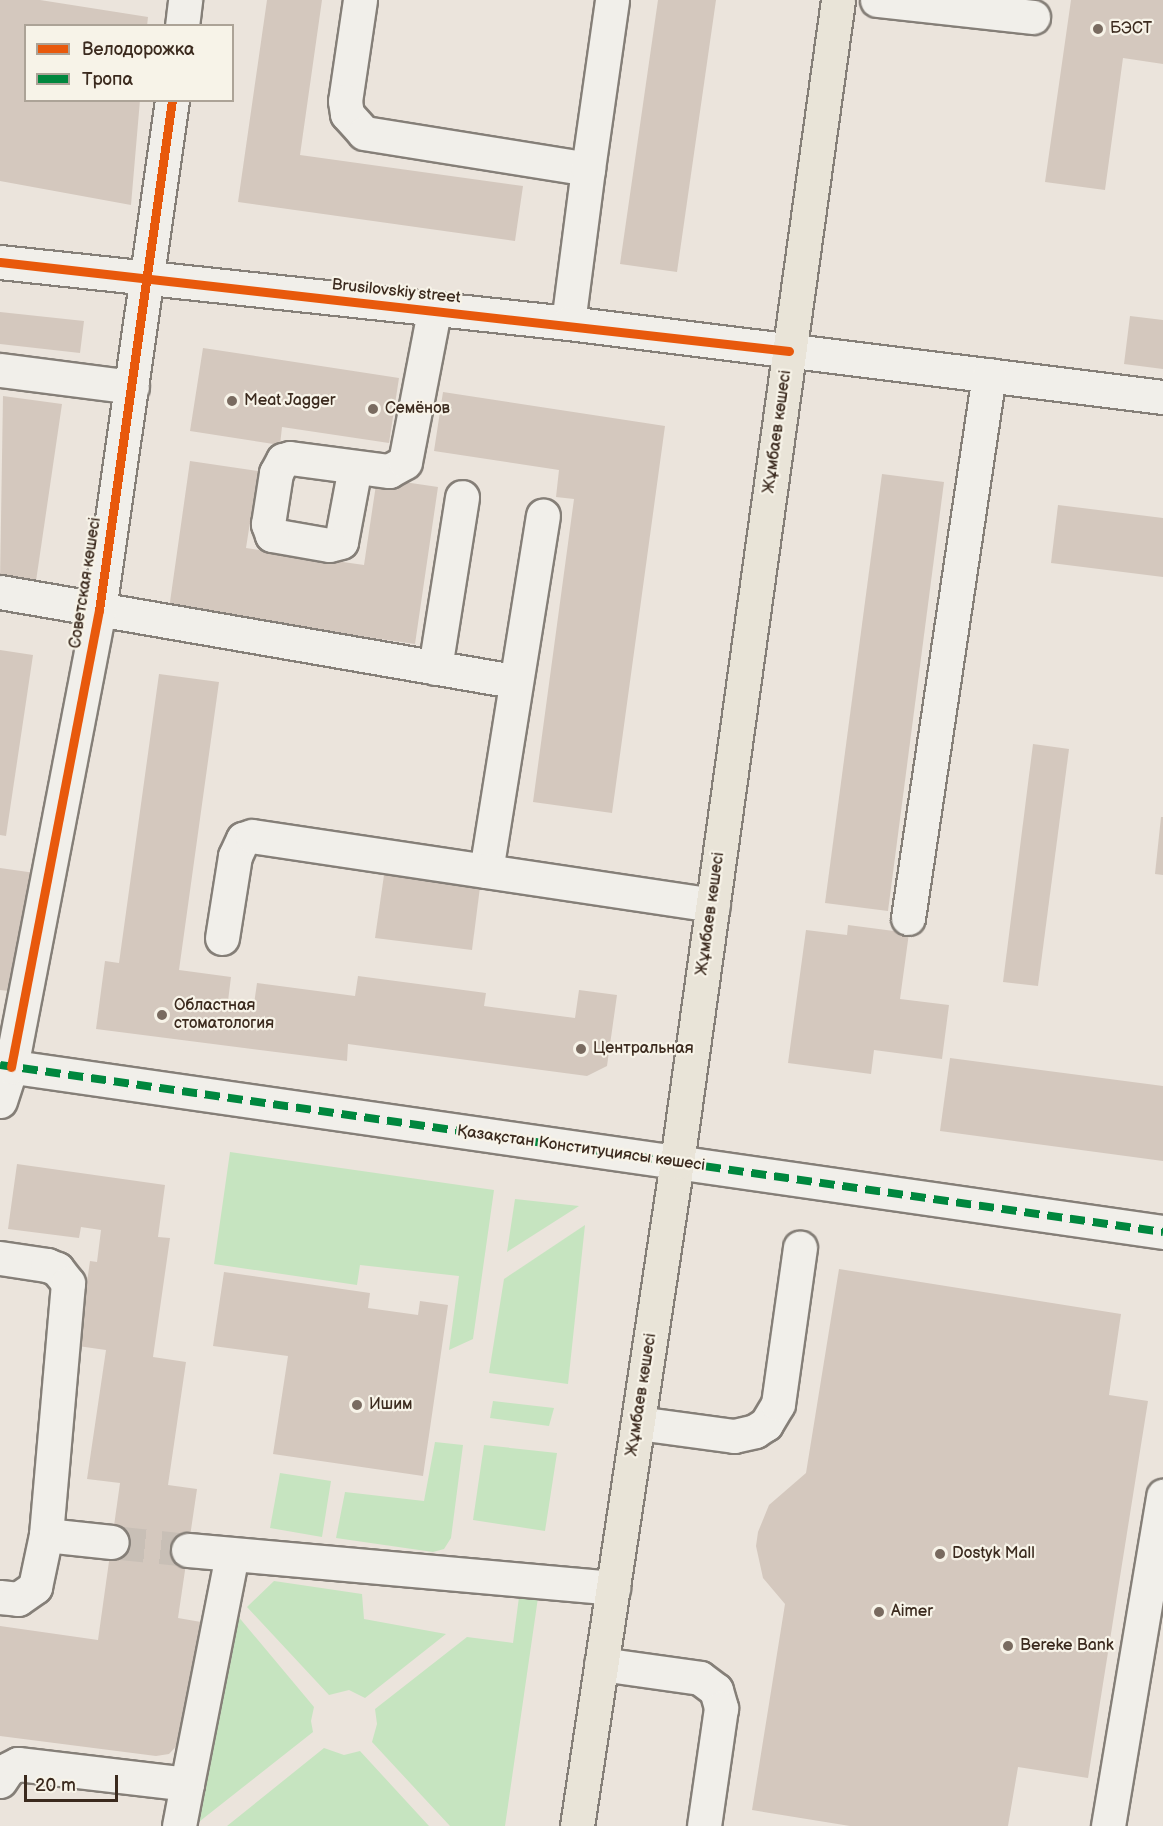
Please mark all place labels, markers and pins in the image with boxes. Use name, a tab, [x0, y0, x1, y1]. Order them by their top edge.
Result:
place label: БЭСТ	[1110, 19, 1152, 39]
marker: БЭСТ	[1091, 22, 1105, 36]
place label: Meat Jagger	[244, 391, 336, 411]
marker: Meat Jagger	[225, 394, 239, 408]
place label: Семёнов	[385, 399, 450, 419]
marker: Семёнов	[366, 402, 380, 416]
place label: Областная стоматология	[174, 996, 274, 1034]
marker: Областная стоматология	[155, 1008, 169, 1022]
place label: Центральная	[593, 1039, 694, 1059]
marker: Центральная	[574, 1042, 588, 1056]
place label: Ишим	[369, 1395, 413, 1415]
marker: Ишим	[350, 1398, 364, 1412]
place label: Dostyk Mall	[952, 1544, 1035, 1564]
marker: Dostyk Mall	[933, 1547, 947, 1561]
place label: Aimer	[891, 1602, 933, 1622]
marker: Aimer	[872, 1605, 886, 1619]
place label: Bereke Bank	[1020, 1636, 1114, 1656]
marker: Bereke Bank	[1001, 1639, 1015, 1653]

